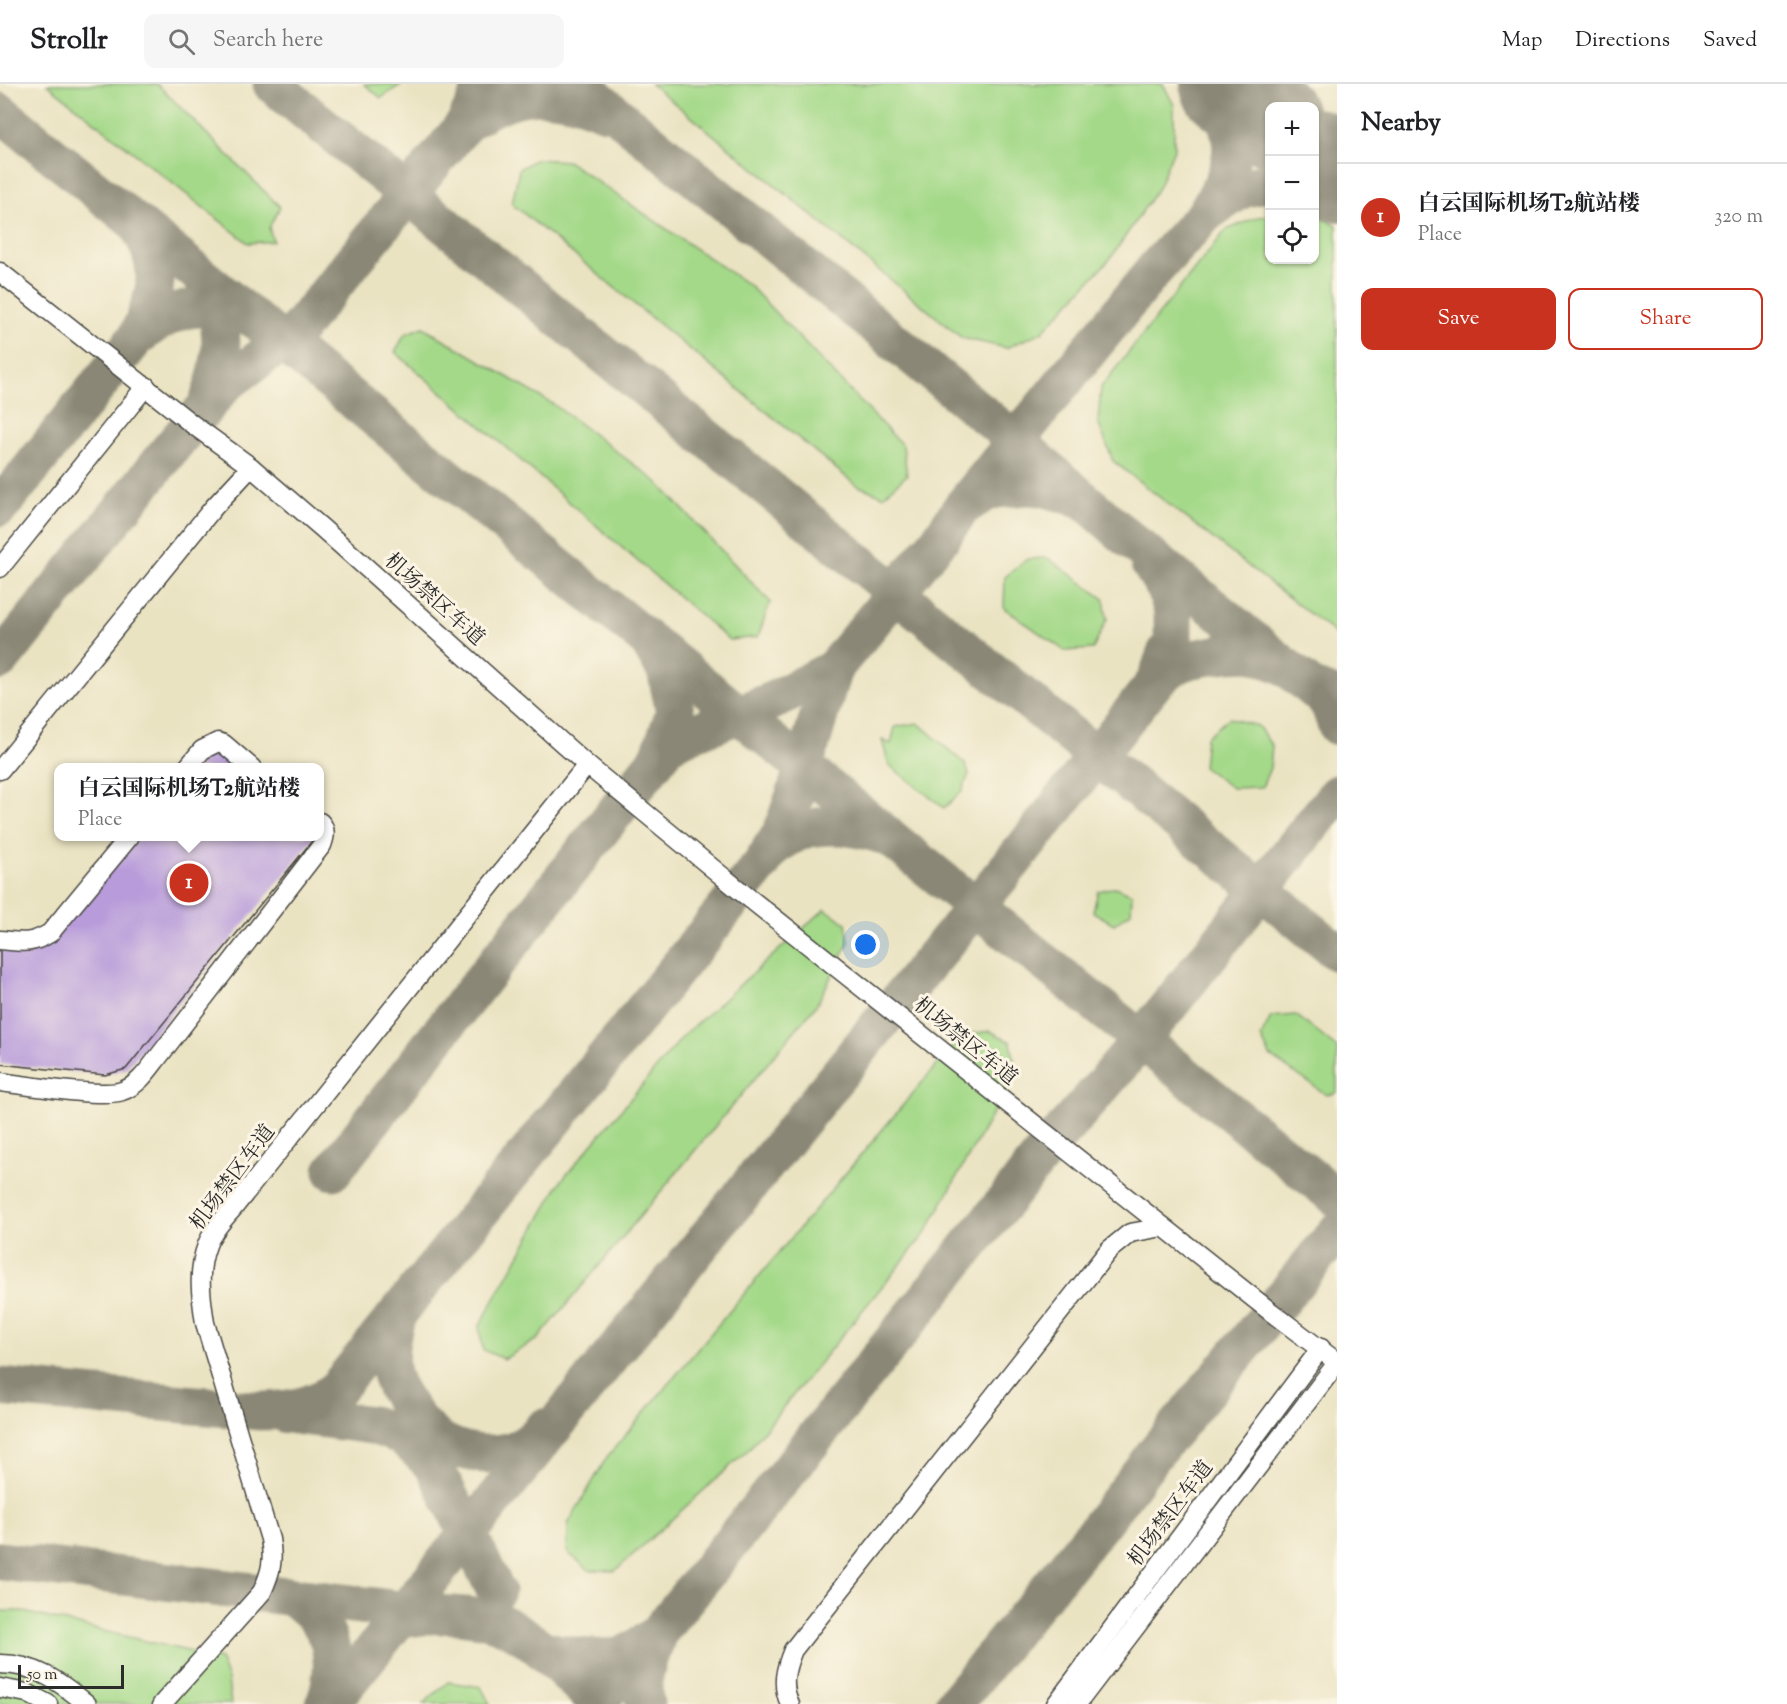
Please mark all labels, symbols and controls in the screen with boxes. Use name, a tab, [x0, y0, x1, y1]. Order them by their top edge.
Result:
search box	[144, 14, 564, 68]
text: Strollr	[30, 21, 108, 61]
icon: search	[165, 25, 198, 58]
text: Search here	[213, 25, 323, 57]
text: Map	[1502, 26, 1542, 56]
text: Directions	[1575, 26, 1670, 56]
text: Saved	[1703, 26, 1757, 56]
map controls	[1265, 102, 1319, 264]
button: +	[1265, 102, 1319, 156]
text: Nearby	[1361, 105, 1441, 142]
button: −	[1265, 156, 1319, 210]
text: 白云国际机场T2航站楼	[1418, 189, 1640, 221]
text: 1	[1377, 203, 1384, 232]
text: 320 m	[1714, 203, 1763, 232]
button: locate	[1265, 210, 1319, 264]
text: Place	[1418, 221, 1462, 250]
button: Save	[1361, 288, 1556, 350]
button: Share	[1568, 288, 1763, 350]
street label: 机场禁区车道	[377, 547, 491, 654]
popup	[54, 763, 324, 841]
text: 白云国际机场T2航站楼	[78, 774, 300, 806]
text: Place	[78, 806, 122, 835]
pin: 1	[170, 860, 208, 906]
your location	[851, 930, 880, 959]
street label: 机场禁区车道	[906, 991, 1023, 1094]
street label: 机场禁区车道	[184, 1119, 283, 1238]
street label: 机场禁区车道	[1122, 1455, 1221, 1574]
scale bar	[18, 1662, 124, 1690]
text: 50 m	[27, 1664, 58, 1687]

